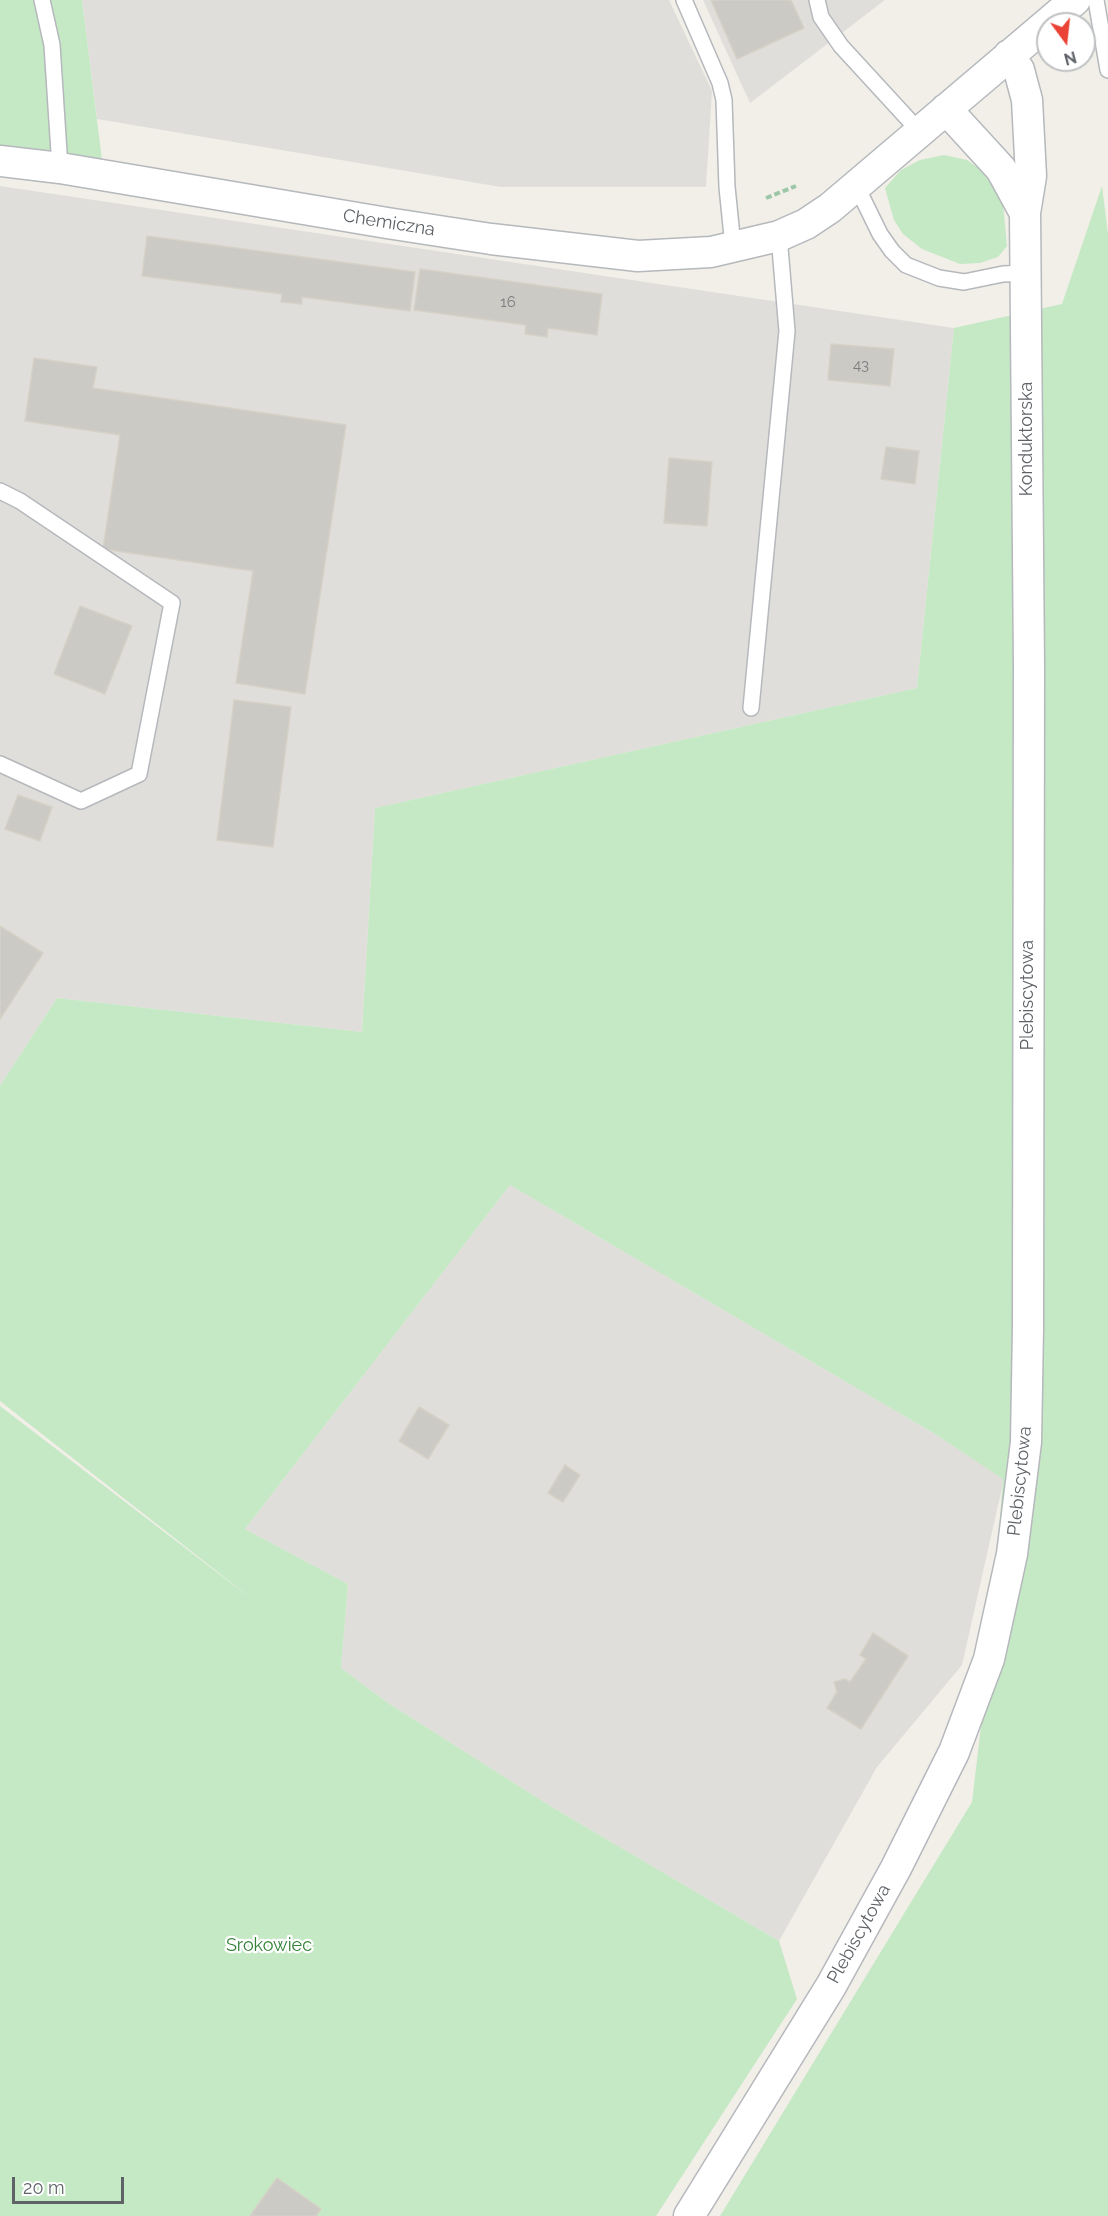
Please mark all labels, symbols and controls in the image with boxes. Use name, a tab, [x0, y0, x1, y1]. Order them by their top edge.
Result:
north arrow	[1036, 12, 1096, 72]
text: N	[1062, 47, 1079, 69]
street label: Chemiczna	[341, 205, 437, 241]
house number: 16	[500, 293, 516, 311]
house number: 43	[853, 356, 869, 374]
street label: Konduktorska	[1016, 382, 1038, 496]
street label: Plebiscytowa	[1017, 940, 1039, 1050]
street label: Plebiscytowa	[1003, 1425, 1037, 1537]
street label: Plebiscytowa	[823, 1881, 895, 1987]
park label: Srokowiec	[226, 1935, 312, 1957]
scale bar	[15, 2165, 128, 2203]
text: 20 m	[23, 2177, 65, 2198]

